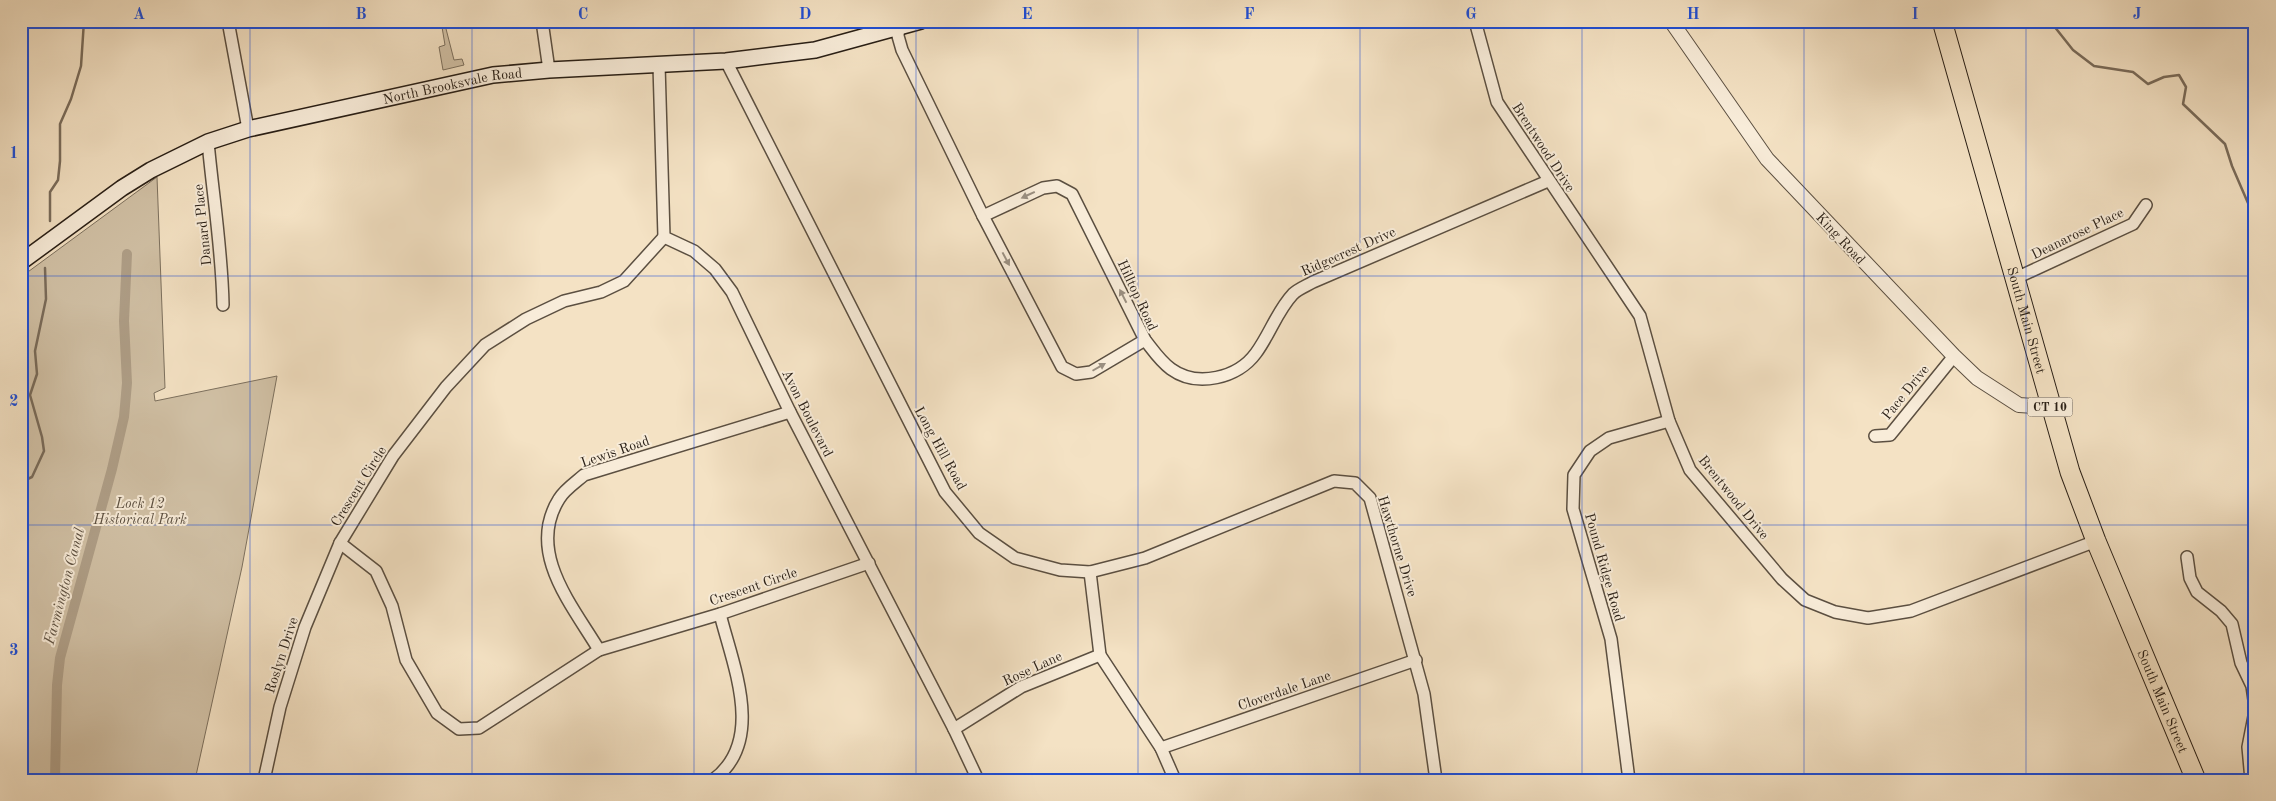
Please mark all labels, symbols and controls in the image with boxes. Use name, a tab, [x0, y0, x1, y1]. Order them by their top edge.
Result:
text: A	[133, 7, 145, 23]
text: B	[355, 7, 367, 23]
text: C	[578, 7, 588, 23]
text: D	[799, 7, 811, 23]
text: E	[1021, 7, 1033, 23]
text: F	[1244, 7, 1255, 23]
text: G	[1465, 7, 1477, 23]
text: H	[1686, 7, 1700, 23]
text: I	[1911, 7, 1919, 23]
text: J	[2133, 7, 2142, 23]
street label: North Brooksvale Road	[382, 66, 523, 107]
street label: Brentwood Drive	[1509, 100, 1577, 195]
text: 1	[9, 146, 19, 162]
street label: Danard Place	[192, 183, 214, 266]
one-way arrow	[1021, 191, 1035, 199]
street label: Deanarose Place	[2029, 206, 2126, 262]
street label: King Road	[1813, 210, 1867, 267]
street label: Ridgecrest Drive	[1299, 225, 1398, 279]
one-way arrow	[1001, 252, 1010, 266]
street label: Hilltop Road	[1115, 258, 1160, 333]
street label: South Main Street	[2004, 265, 2048, 376]
one-way arrow	[1119, 289, 1127, 304]
one-way arrow	[1092, 363, 1107, 371]
street label: Pace Drive	[1880, 363, 1932, 423]
street label: Avon Boulevard	[779, 367, 835, 459]
text: 2	[9, 394, 19, 410]
road number: CT 10	[2028, 398, 2072, 417]
street label: Long Hill Road	[911, 404, 969, 492]
street label: Lewis Road	[579, 434, 651, 470]
street label: Crescent Circle	[329, 444, 389, 529]
street label: Brentwood Drive	[1695, 453, 1771, 542]
street label: Hawthorne Drive	[1375, 494, 1419, 599]
park label: Lock 12 Historical Park	[92, 497, 187, 527]
street label: Pound Ridge Road	[1582, 511, 1626, 623]
water label: Farmington Canal	[42, 526, 88, 647]
street label: Crescent Circle	[708, 565, 799, 609]
street label: Roslyn Drive	[263, 615, 301, 695]
text: 3	[9, 643, 19, 659]
street label: South Main Street	[2134, 648, 2190, 755]
street label: Rose Lane	[1001, 649, 1064, 689]
street label: Cloverdale Lane	[1236, 669, 1333, 713]

